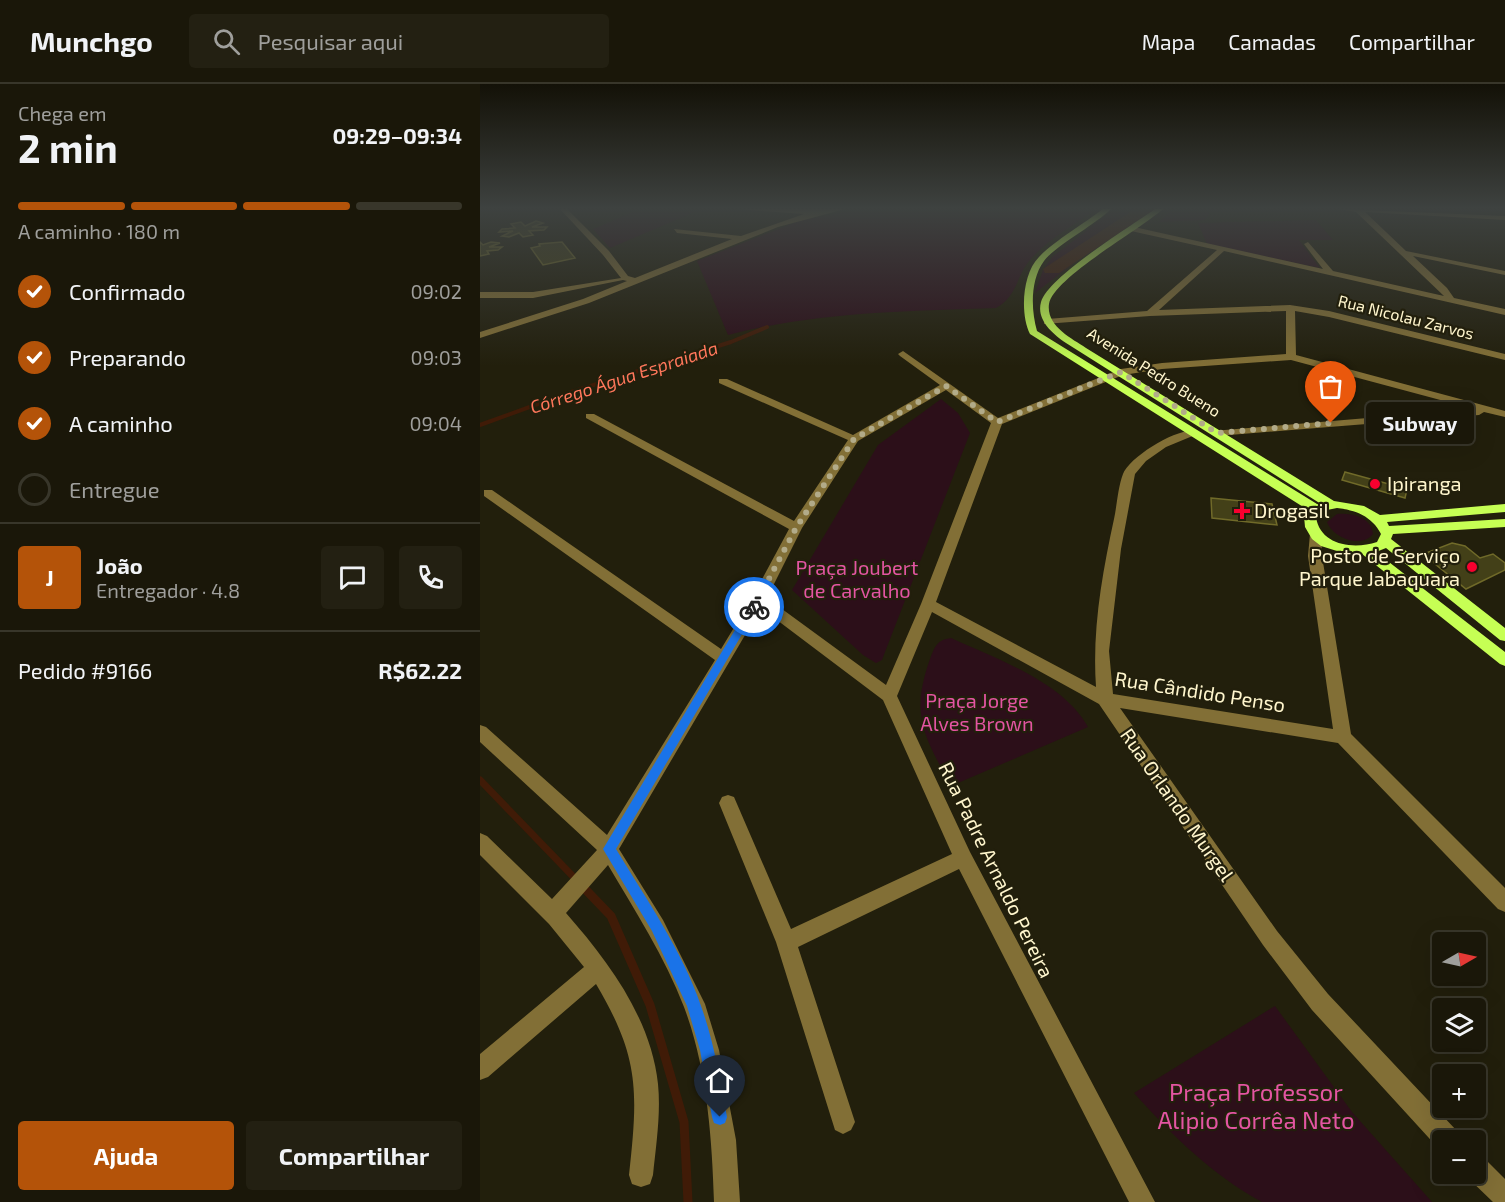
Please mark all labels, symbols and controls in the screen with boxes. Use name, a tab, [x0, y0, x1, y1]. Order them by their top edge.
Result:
search box	[189, 14, 609, 68]
text: Munchgo	[30, 24, 153, 58]
icon: search	[210, 25, 243, 58]
text: Pesquisar aqui	[258, 28, 403, 54]
text: Mapa	[1142, 29, 1195, 54]
text: Camadas	[1228, 29, 1316, 54]
text: Compartilhar	[1349, 29, 1475, 54]
text: Chega em	[18, 101, 107, 125]
text: 09:29–09:34	[332, 122, 462, 148]
text: 2 min	[18, 124, 118, 171]
text: A caminho · 180 m	[18, 219, 180, 243]
icon: check	[18, 275, 51, 308]
text: Confirmado	[69, 278, 185, 304]
text: 09:02	[410, 279, 462, 303]
street label: Rua Nicolau Zarvos	[1336, 290, 1476, 343]
street label: Avenida Pedro Bueno	[1084, 323, 1224, 420]
water label: Córrego Água Espraiada	[527, 336, 720, 418]
icon: check	[18, 341, 51, 374]
text: Preparando	[69, 344, 186, 370]
text: 09:03	[411, 345, 462, 369]
pin	[1305, 361, 1356, 423]
icon: bag	[1314, 370, 1347, 403]
callout: Subway	[1367, 402, 1475, 444]
icon: check	[18, 407, 51, 440]
text: A caminho	[69, 410, 173, 436]
text: 09:04	[409, 411, 462, 435]
text: Subway	[1383, 411, 1457, 435]
place label: Ipiranga	[1387, 471, 1461, 495]
text: Entregue	[69, 476, 159, 502]
marker: Ipiranga	[1368, 477, 1382, 491]
place label: Drogasil	[1254, 498, 1330, 522]
marker: Drogasil	[1235, 504, 1249, 518]
place label: Posto de Serviço Parque Jabaquara	[1299, 543, 1460, 590]
button: chat	[321, 546, 384, 609]
button: phone	[399, 546, 462, 609]
text: João	[96, 552, 143, 578]
park label: Praça Joubert de Carvalho	[796, 555, 919, 602]
marker: Posto de Serviço Parque Jabaquara	[1465, 560, 1479, 574]
text: J	[45, 564, 54, 590]
courier	[724, 577, 784, 637]
text: Entregador · 4.8	[96, 578, 240, 602]
icon: bike	[738, 591, 771, 624]
text: Pedido #9166	[18, 657, 152, 683]
text: R$62.22	[378, 657, 462, 683]
street label: Rua Cândido Penso	[1113, 666, 1287, 716]
park label: Praça Jorge Alves Brown	[920, 688, 1034, 735]
street label: Rua Orlando Murgel	[1116, 723, 1240, 886]
street label: Rua Padre Arnaldo Pereira	[934, 758, 1060, 981]
north arrow	[1432, 932, 1486, 986]
map controls	[1432, 932, 1486, 1184]
button: layers	[1432, 998, 1486, 1052]
pin	[694, 1055, 745, 1117]
icon: home	[703, 1064, 736, 1097]
button: +	[1432, 1064, 1486, 1118]
park label: Praça Professor Alipio Corrêa Neto	[1157, 1077, 1355, 1134]
button: Ajuda	[18, 1121, 234, 1190]
button: Compartilhar	[246, 1121, 462, 1190]
button: −	[1432, 1130, 1486, 1184]

